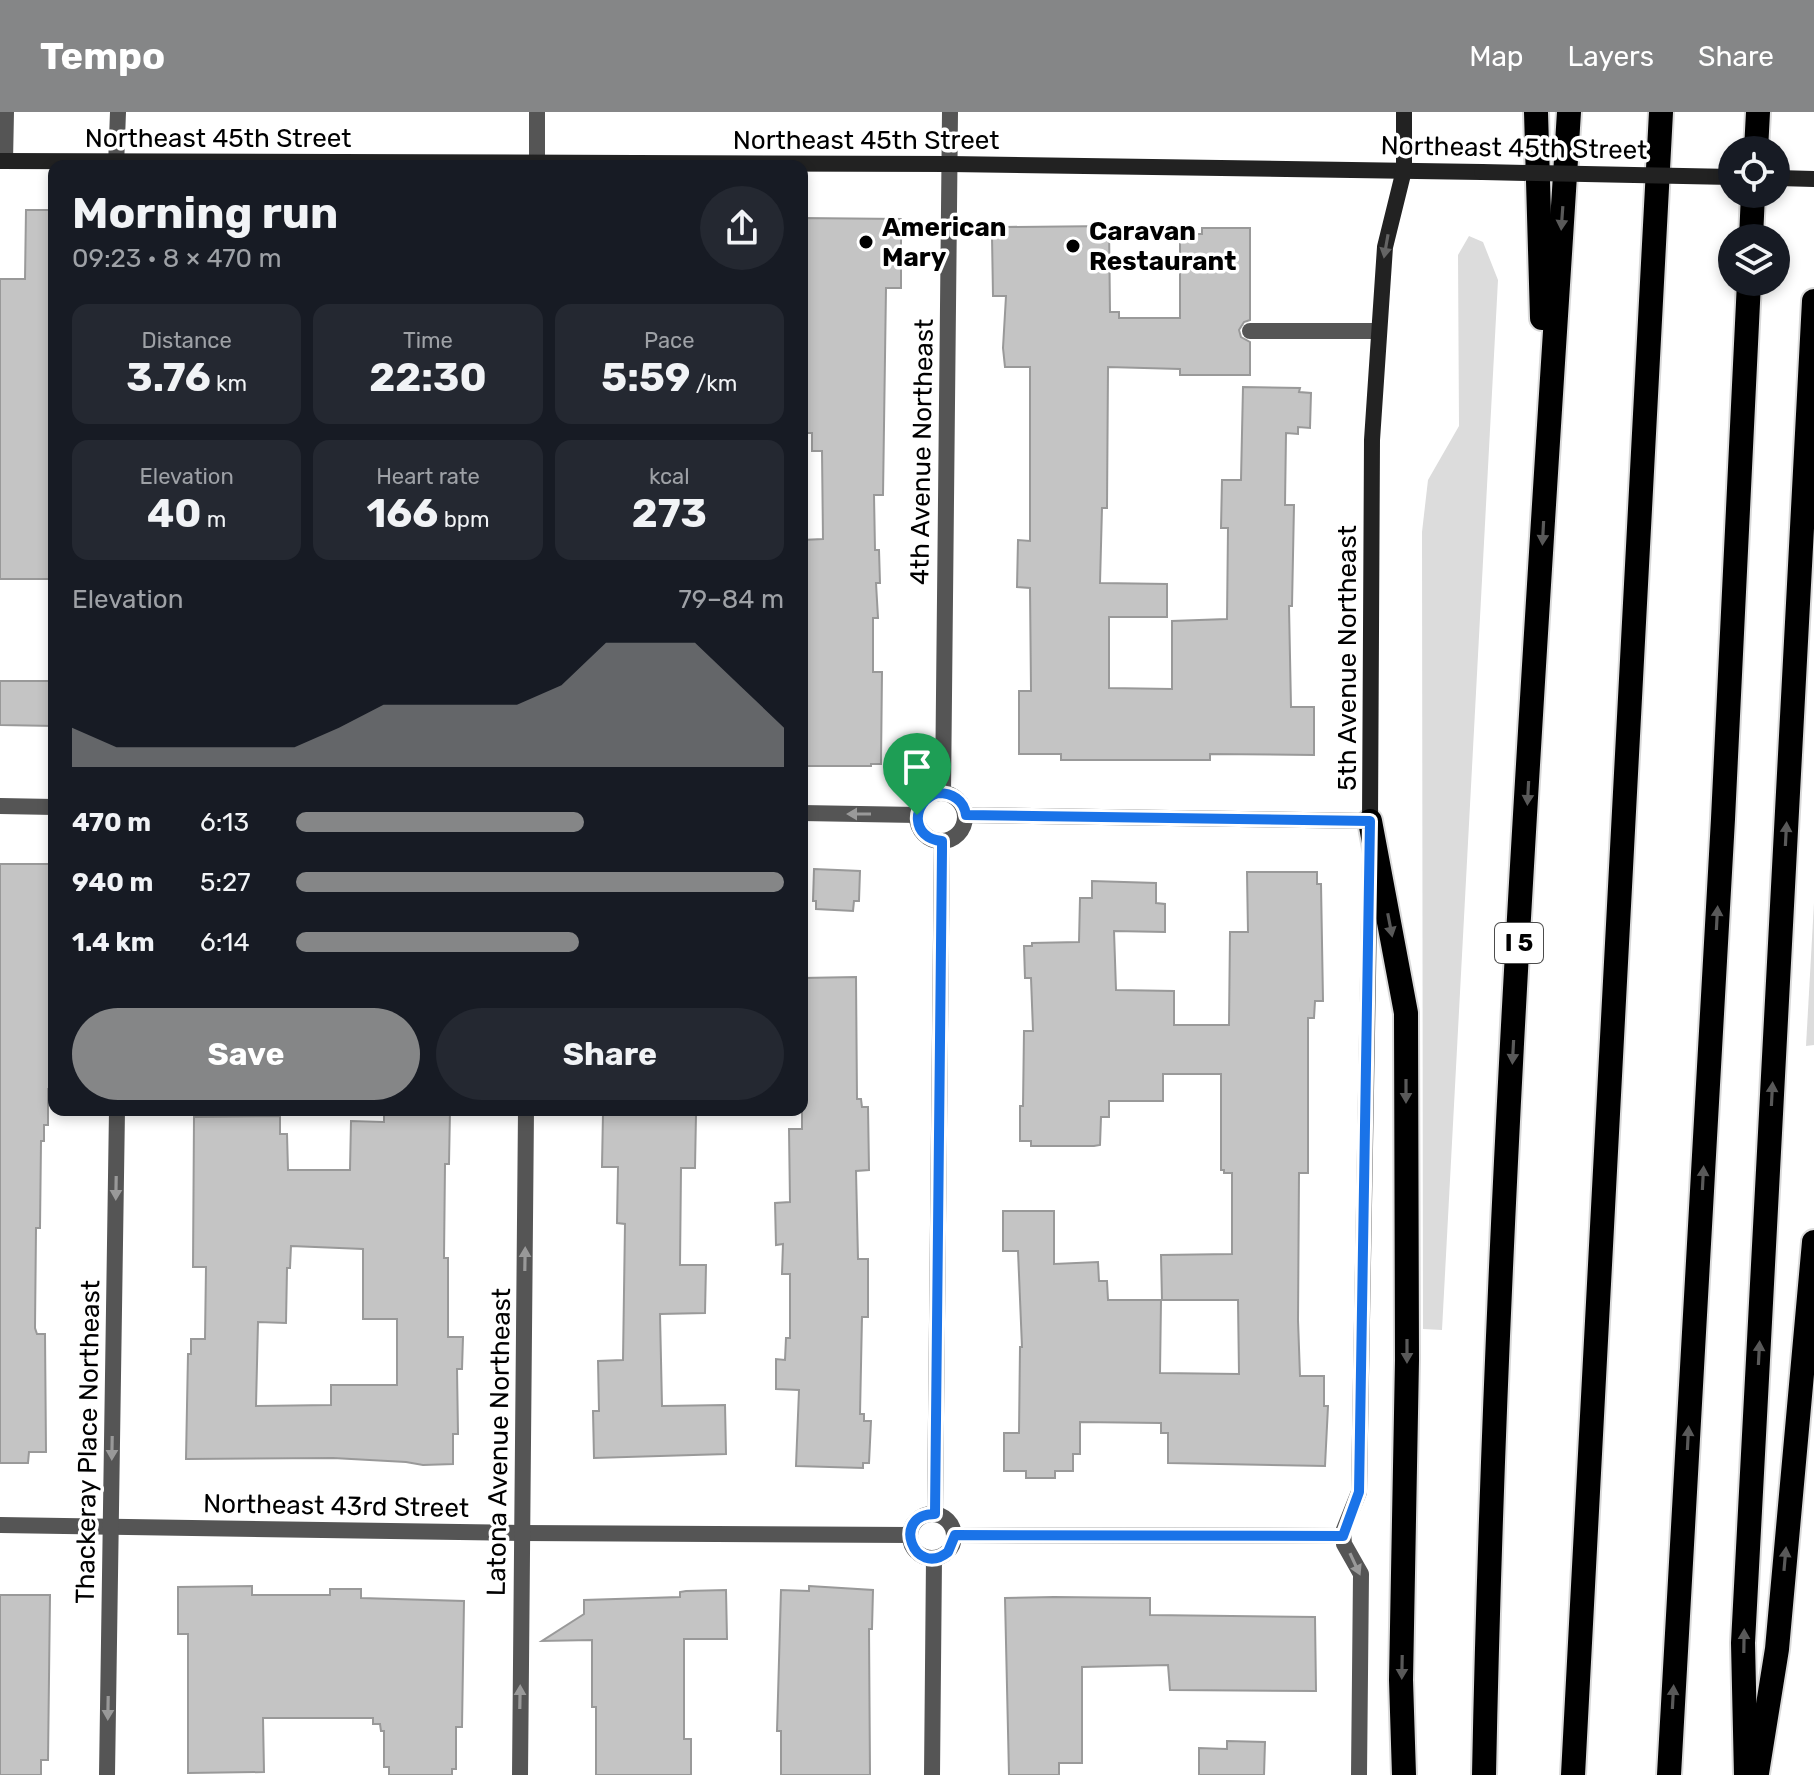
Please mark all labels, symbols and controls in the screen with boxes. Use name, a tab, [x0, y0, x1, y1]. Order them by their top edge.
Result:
text: Tempo	[40, 33, 165, 79]
text: Map	[1469, 40, 1524, 73]
text: Layers	[1568, 40, 1654, 73]
text: Share	[1698, 40, 1774, 73]
street label: Northeast 45th Street	[85, 123, 351, 154]
street label: Northeast 45th Street	[733, 125, 999, 156]
street label: Northeast 45th Street	[1380, 130, 1648, 166]
map controls	[1718, 136, 1790, 296]
button: locate	[1718, 136, 1790, 208]
button: share	[700, 186, 784, 270]
text: Morning run	[72, 187, 338, 239]
one-way arrow	[1555, 206, 1568, 231]
place label: American Mary	[882, 212, 1007, 273]
place label: Caravan Restaurant	[1089, 216, 1236, 277]
button: layers	[1718, 224, 1790, 296]
marker: American Mary	[857, 233, 875, 251]
one-way arrow	[1379, 233, 1392, 258]
marker: Caravan Restaurant	[1064, 237, 1082, 255]
text: 09:23 · 8 × 470 m	[72, 243, 282, 274]
street label: 4th Avenue Northeast	[904, 319, 940, 585]
text: Distance	[142, 327, 232, 354]
text: Time	[403, 327, 453, 354]
text: Pace	[644, 327, 695, 354]
text: 3.76	[126, 354, 211, 401]
text: 22:30	[369, 354, 487, 401]
text: 5:59	[601, 354, 690, 401]
text: km	[211, 370, 247, 397]
text: /km	[690, 370, 737, 397]
text: Elevation	[140, 463, 234, 490]
text: Heart rate	[376, 463, 480, 490]
text: kcal	[649, 463, 690, 490]
text: 40	[147, 490, 201, 537]
text: 166	[366, 490, 438, 537]
text: 273	[632, 490, 707, 537]
text: m	[201, 506, 226, 533]
text: bpm	[438, 506, 490, 533]
one-way arrow	[1536, 521, 1549, 546]
street label: 5th Avenue Northeast	[1332, 525, 1363, 791]
text: Elevation	[72, 584, 183, 615]
text: 79–84 m	[679, 584, 784, 615]
pin	[883, 733, 951, 815]
icon: arrive	[895, 745, 939, 789]
one-way arrow	[1521, 781, 1534, 806]
text: 470 m	[72, 807, 151, 838]
text: 6:13	[200, 807, 249, 838]
one-way arrow	[846, 808, 871, 820]
one-way arrow	[1780, 821, 1793, 846]
text: 940 m	[72, 867, 153, 898]
text: 5:27	[200, 867, 251, 898]
one-way arrow	[1711, 905, 1724, 930]
one-way arrow	[1384, 913, 1396, 938]
road number: I 5	[1495, 923, 1543, 963]
text: 1.4 km	[72, 927, 154, 958]
text: 6:14	[200, 927, 250, 958]
button: Save	[72, 1008, 420, 1100]
button: Share	[436, 1008, 784, 1100]
one-way arrow	[1506, 1040, 1519, 1065]
one-way arrow	[1400, 1079, 1412, 1104]
one-way arrow	[1766, 1081, 1779, 1106]
one-way arrow	[1696, 1165, 1709, 1190]
one-way arrow	[109, 1176, 122, 1201]
one-way arrow	[519, 1246, 531, 1271]
street label: Thackeray Place Northeast	[70, 1280, 106, 1604]
street label: Latona Avenue Northeast	[481, 1288, 517, 1596]
one-way arrow	[1401, 1339, 1413, 1364]
one-way arrow	[1752, 1340, 1765, 1365]
one-way arrow	[1682, 1425, 1695, 1450]
one-way arrow	[106, 1436, 119, 1461]
street label: Northeast 43rd Street	[203, 1488, 469, 1524]
one-way arrow	[1779, 1546, 1792, 1571]
one-way arrow	[1348, 1553, 1362, 1576]
one-way arrow	[1738, 1628, 1750, 1653]
one-way arrow	[1395, 1655, 1408, 1680]
one-way arrow	[514, 1684, 527, 1709]
one-way arrow	[1667, 1684, 1680, 1709]
one-way arrow	[102, 1696, 115, 1721]

